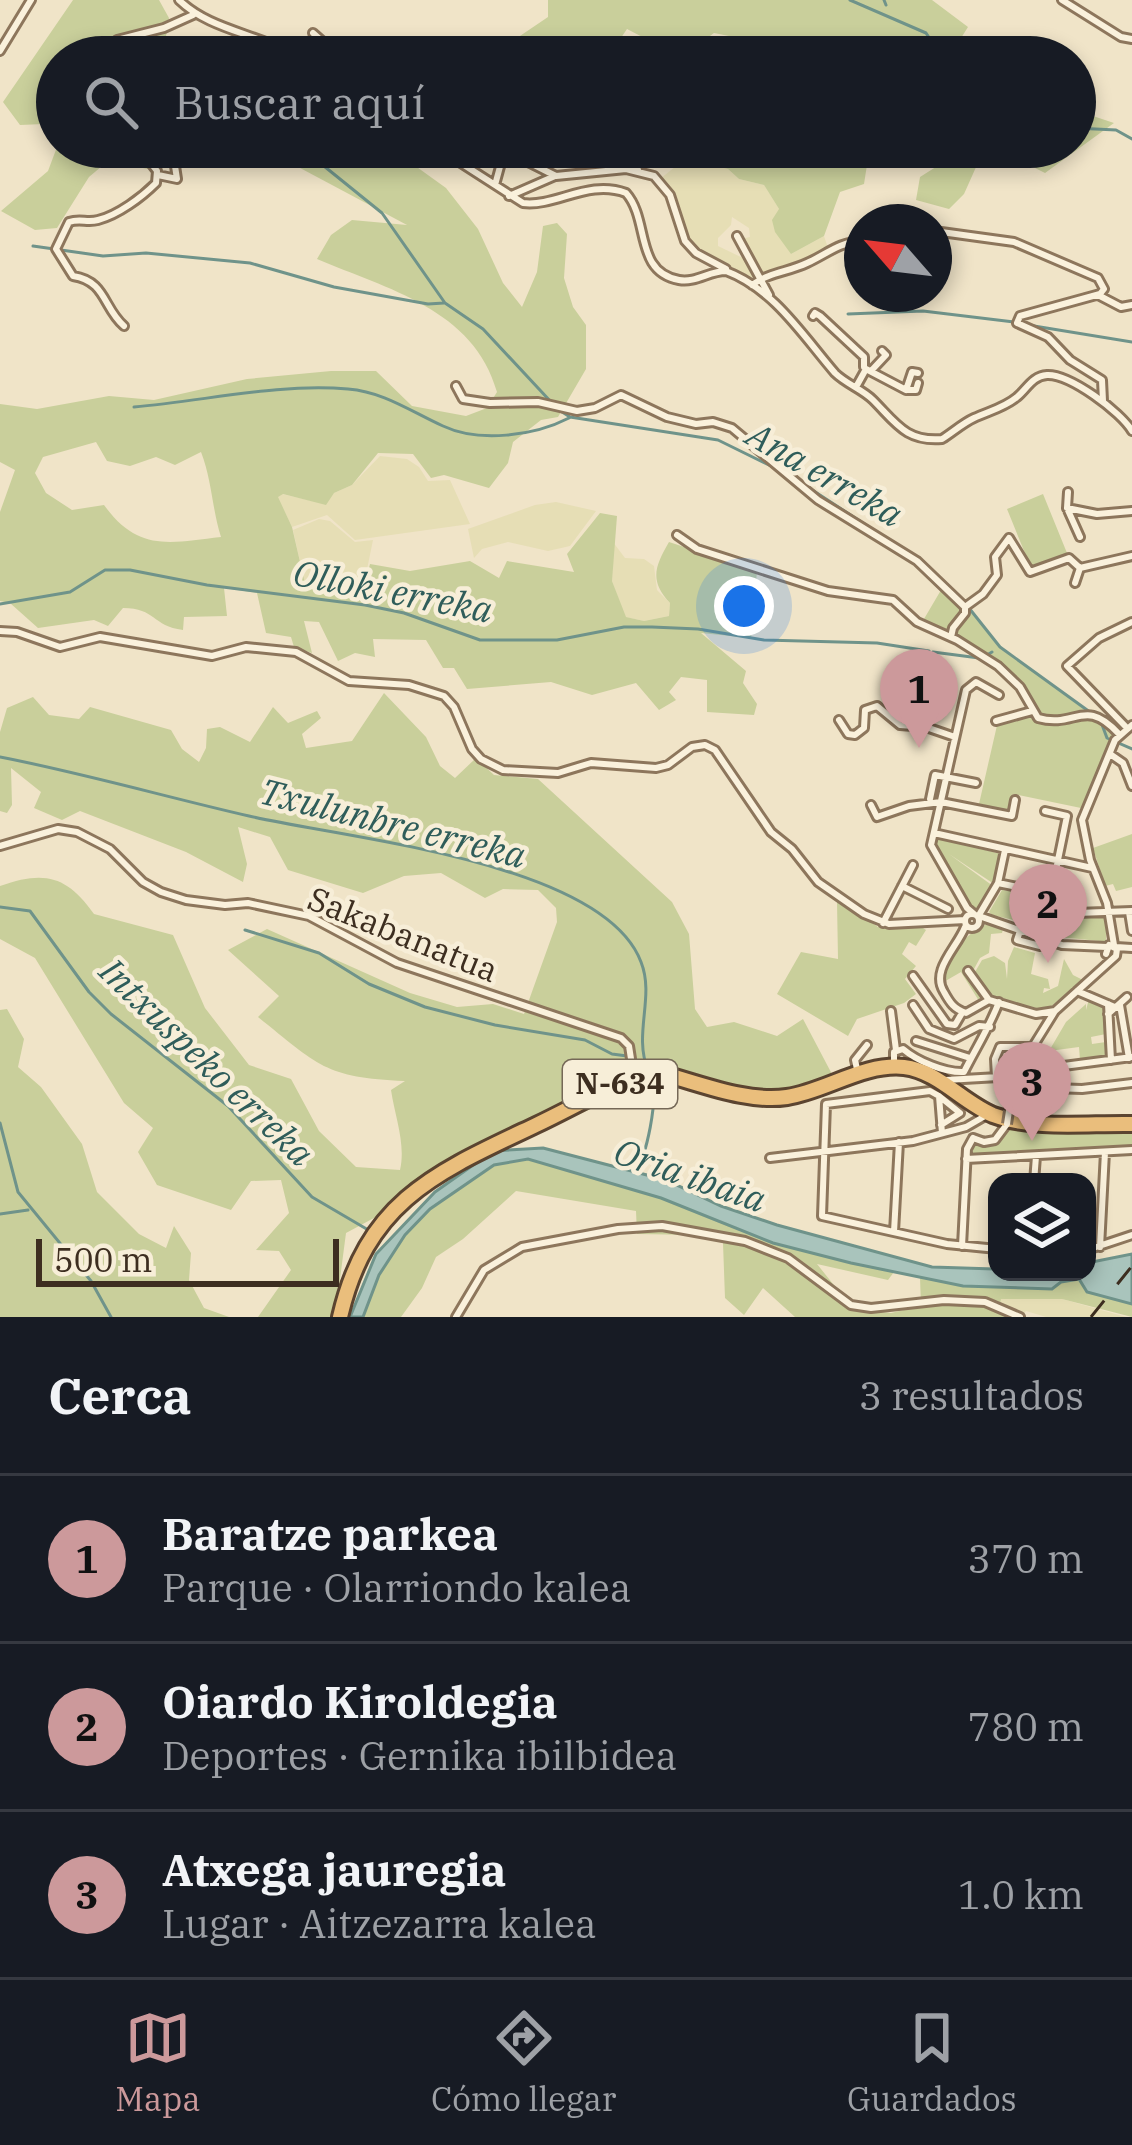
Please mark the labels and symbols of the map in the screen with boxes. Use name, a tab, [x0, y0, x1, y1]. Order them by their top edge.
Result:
north arrow	[844, 204, 952, 312]
water label: Ana erreka	[737, 409, 912, 537]
water label: Olloki erreka	[290, 548, 497, 633]
your location	[714, 576, 774, 636]
pin: 1	[880, 649, 958, 748]
water label: Txulunbre erreka	[256, 767, 531, 878]
pin: 2	[1009, 864, 1087, 963]
street label: Sakabanatua	[302, 876, 505, 991]
water label: Intxuspeko erreka	[89, 947, 325, 1176]
pin: 3	[993, 1042, 1071, 1141]
road number: N-634	[563, 1060, 677, 1108]
water label: Oria ibaia	[608, 1127, 773, 1222]
scale bar	[36, 1233, 339, 1286]

